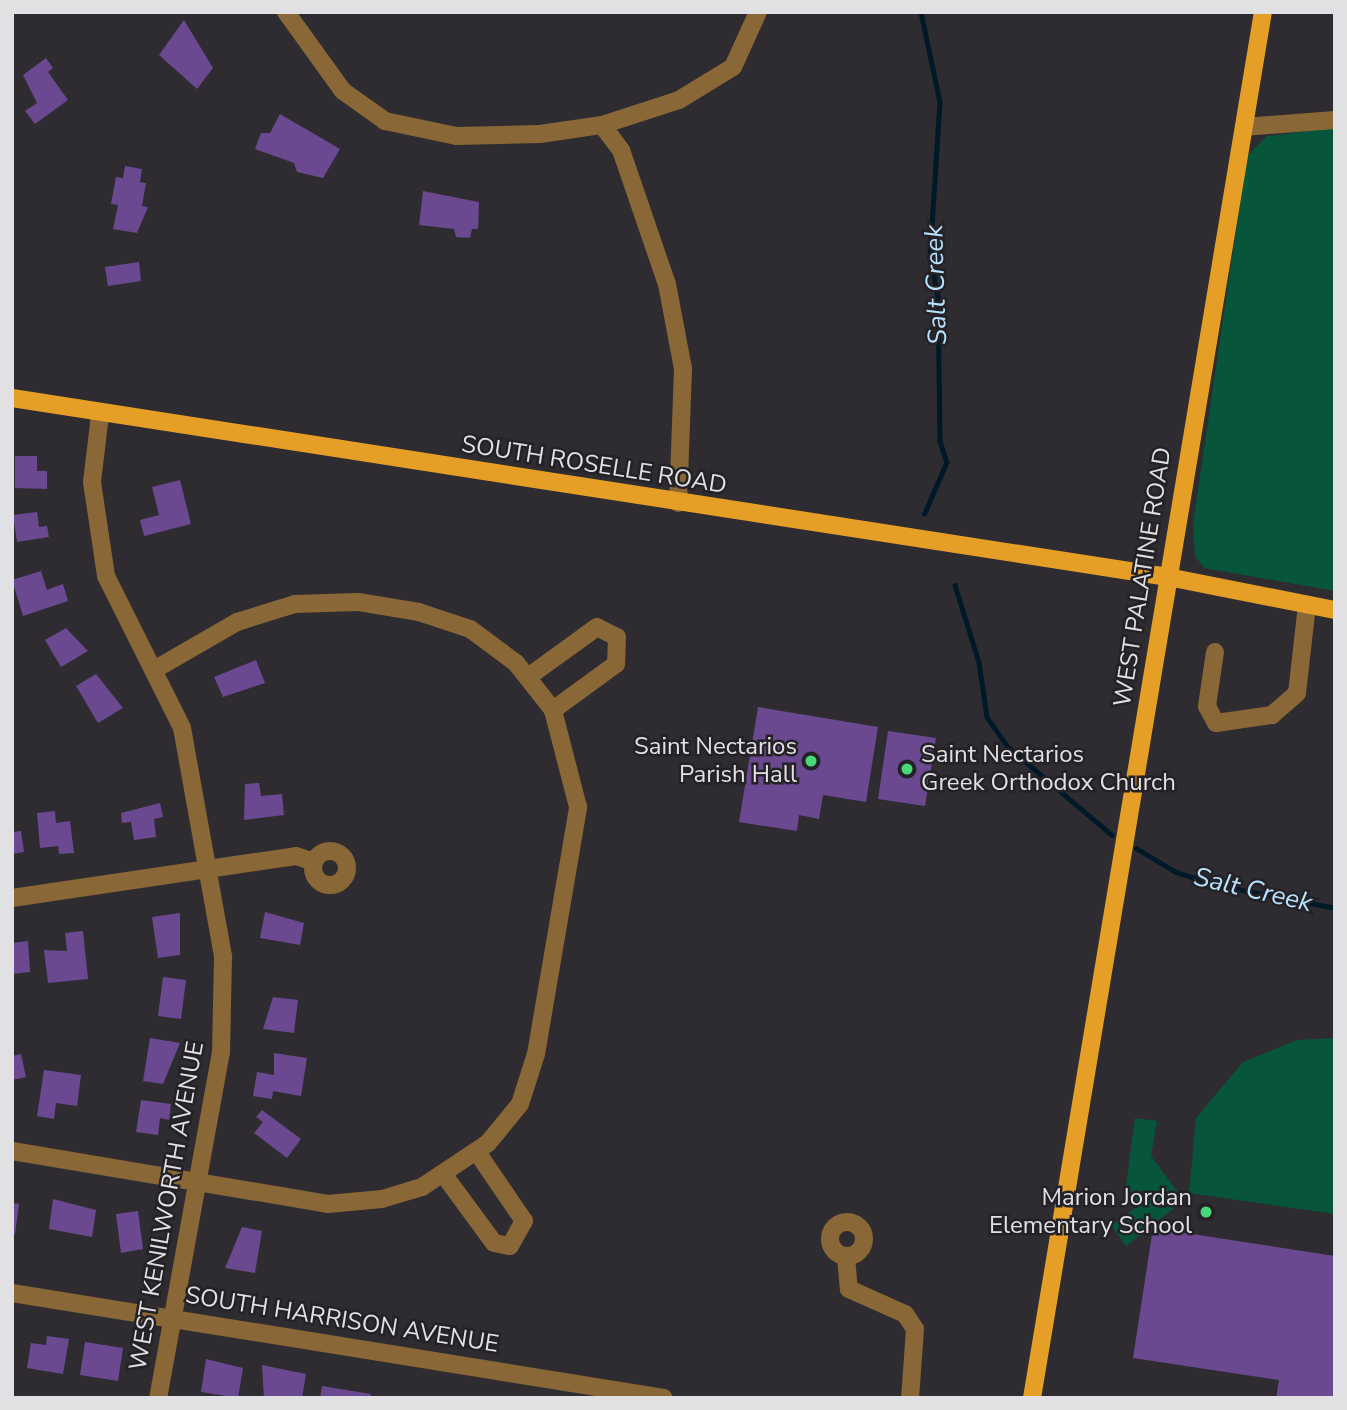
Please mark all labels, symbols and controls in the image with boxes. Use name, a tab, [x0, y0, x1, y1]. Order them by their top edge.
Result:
water label: Salt Creek	[918, 224, 954, 346]
street label: SOUTH ROSELLE ROAD	[459, 430, 729, 500]
street label: WEST PALATINE ROAD	[1108, 445, 1178, 709]
place label: Saint Nectarios Parish Hall	[634, 733, 797, 789]
place label: Saint Nectarios Greek Orthodox Church	[921, 741, 1176, 797]
marker: Saint Nectarios Parish Hall	[803, 753, 819, 769]
marker: Saint Nectarios Greek Orthodox Church	[899, 761, 915, 777]
water label: Salt Creek	[1191, 861, 1315, 919]
street label: WEST KENILWORTH AVENUE	[124, 1039, 210, 1373]
place label: Marion Jordan Elementary School	[989, 1184, 1192, 1240]
marker: Marion Jordan Elementary School	[1198, 1204, 1214, 1220]
street label: SOUTH HARRISON AVENUE	[183, 1281, 501, 1359]

